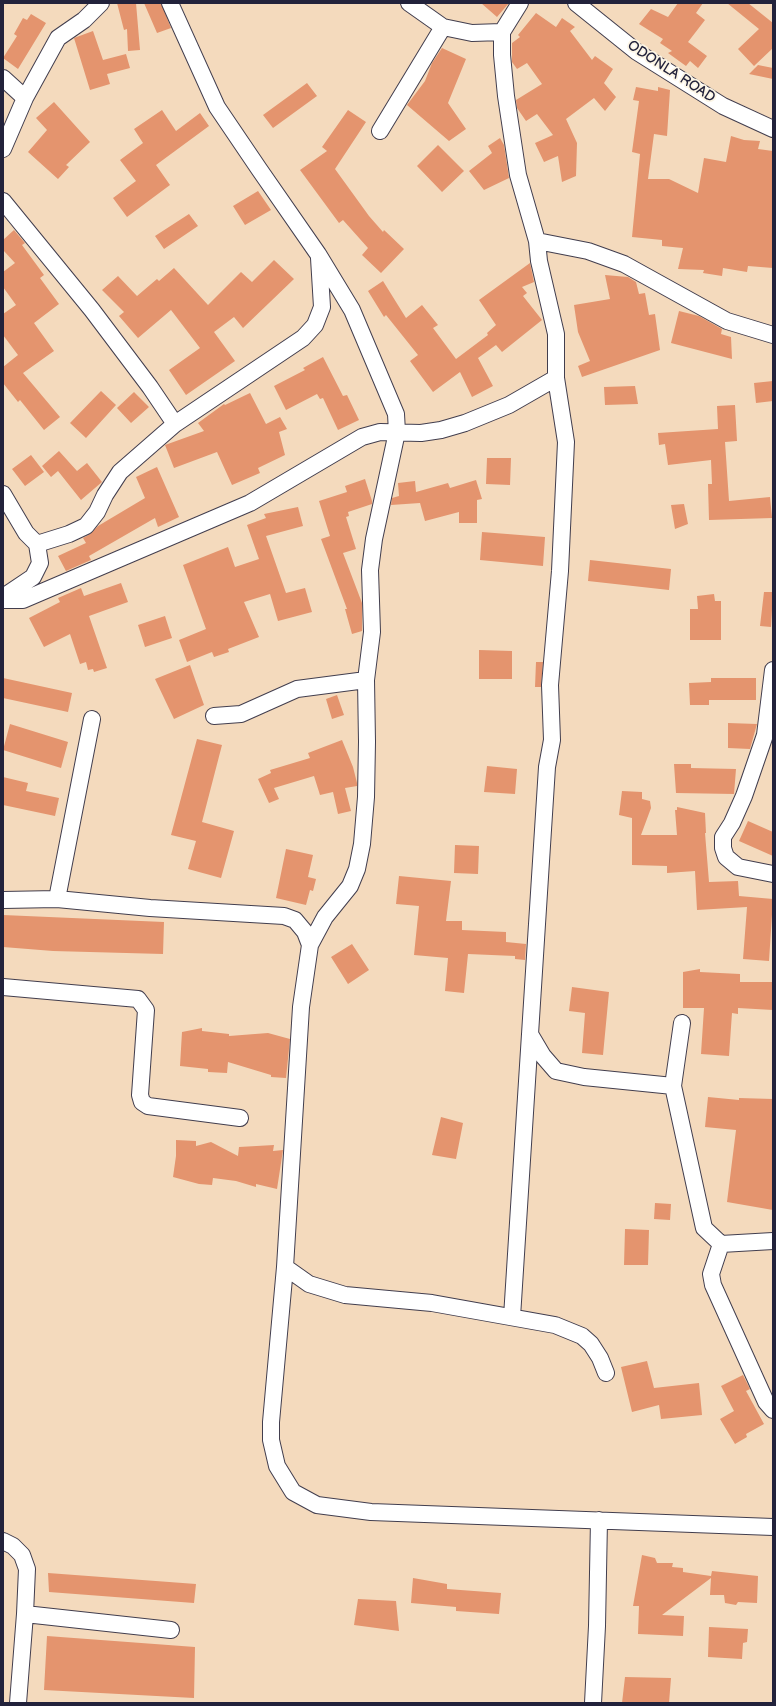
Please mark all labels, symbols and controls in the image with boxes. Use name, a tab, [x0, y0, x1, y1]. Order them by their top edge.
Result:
street label: ODONLA ROAD	[624, 37, 718, 107]

